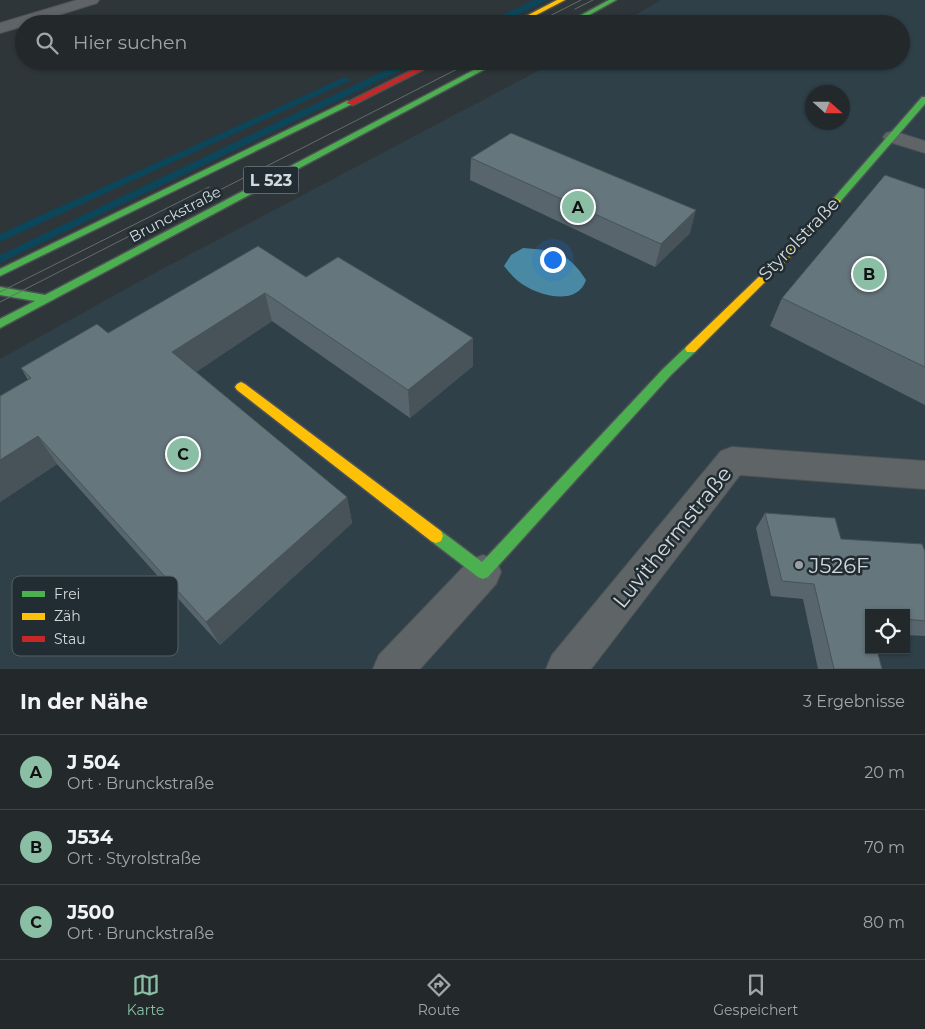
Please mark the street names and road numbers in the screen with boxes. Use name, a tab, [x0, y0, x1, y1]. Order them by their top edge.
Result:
road number: L 523	[244, 166, 298, 194]
street label: Brunckstraße	[126, 182, 224, 246]
street label: Styrolstraße	[754, 193, 844, 285]
street label: Luvithermstraße	[607, 461, 737, 613]

